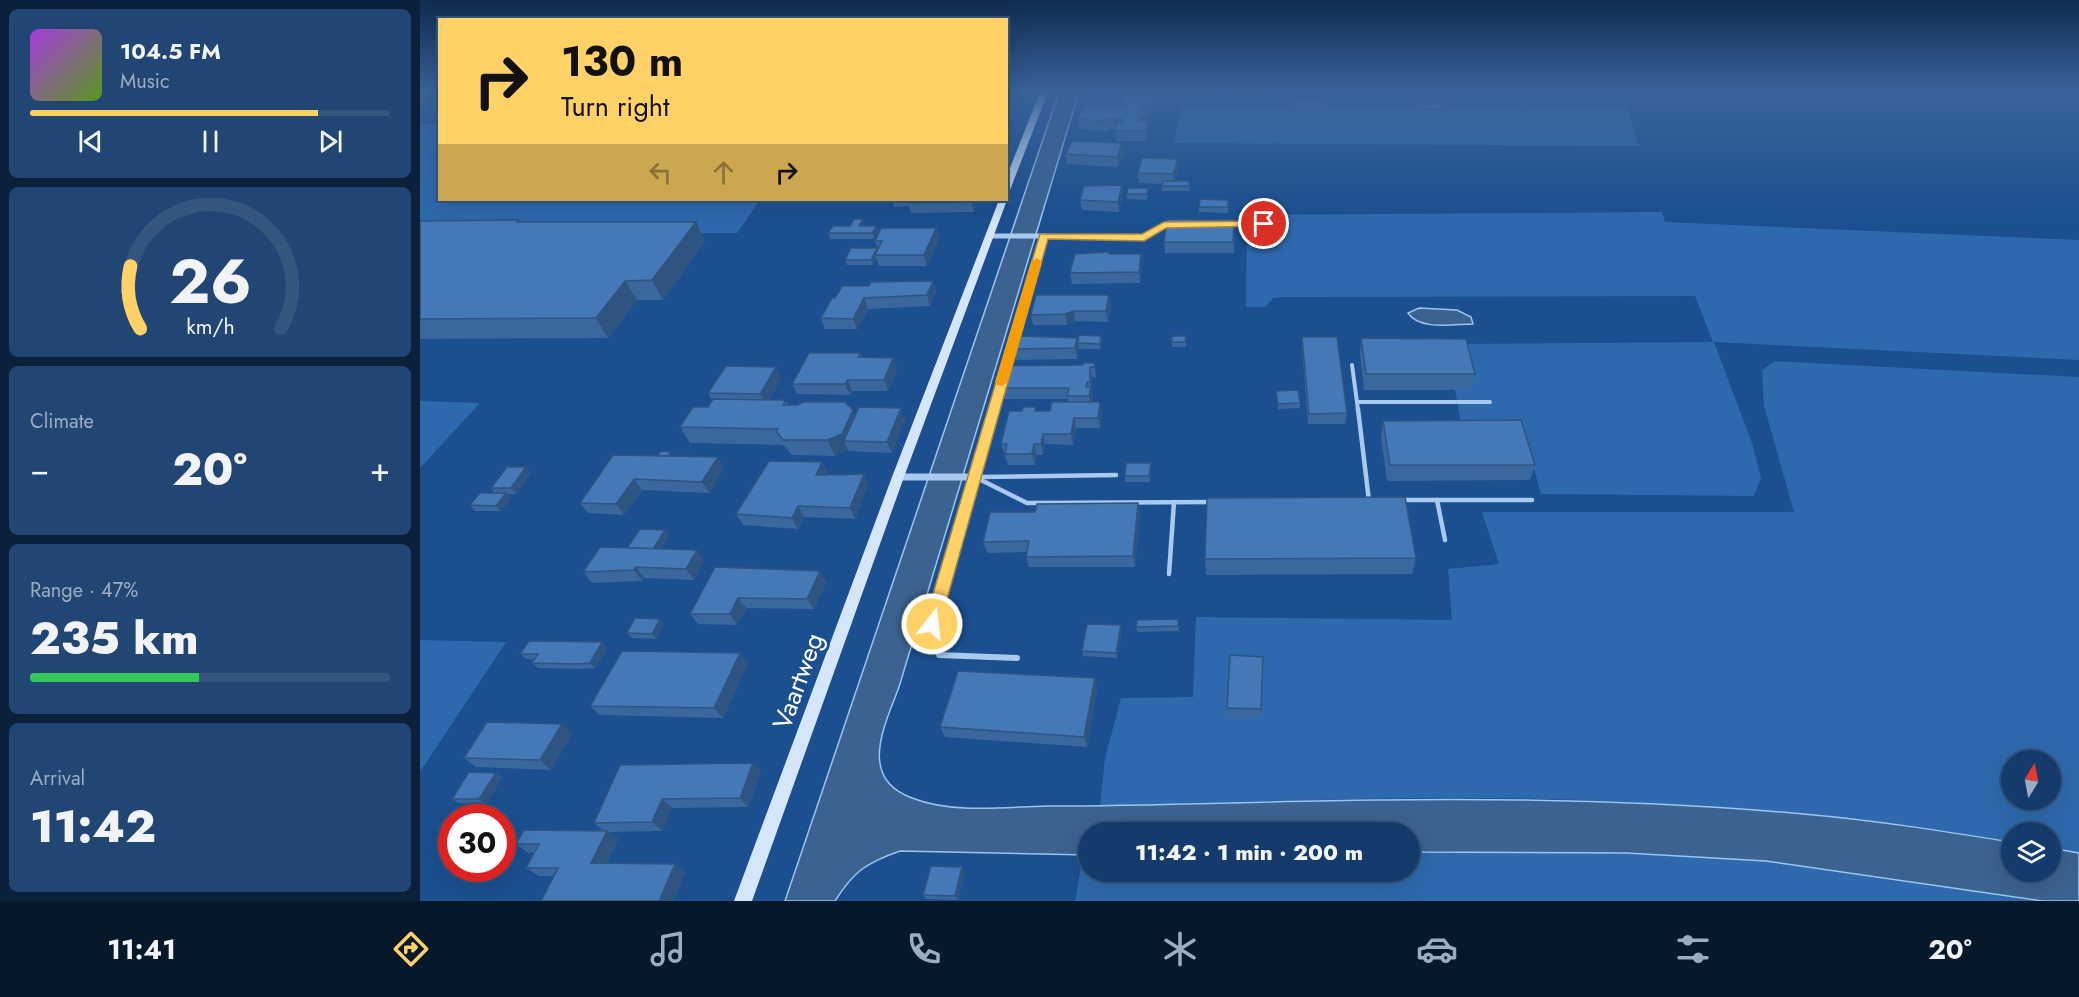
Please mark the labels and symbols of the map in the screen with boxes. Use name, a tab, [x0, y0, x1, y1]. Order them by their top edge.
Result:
pin	[1238, 198, 1289, 249]
position arrow	[900, 592, 964, 656]
street label: Vaartweg	[763, 627, 833, 735]
north arrow	[2001, 750, 2061, 810]
speed limit sign: 30	[438, 804, 516, 882]

